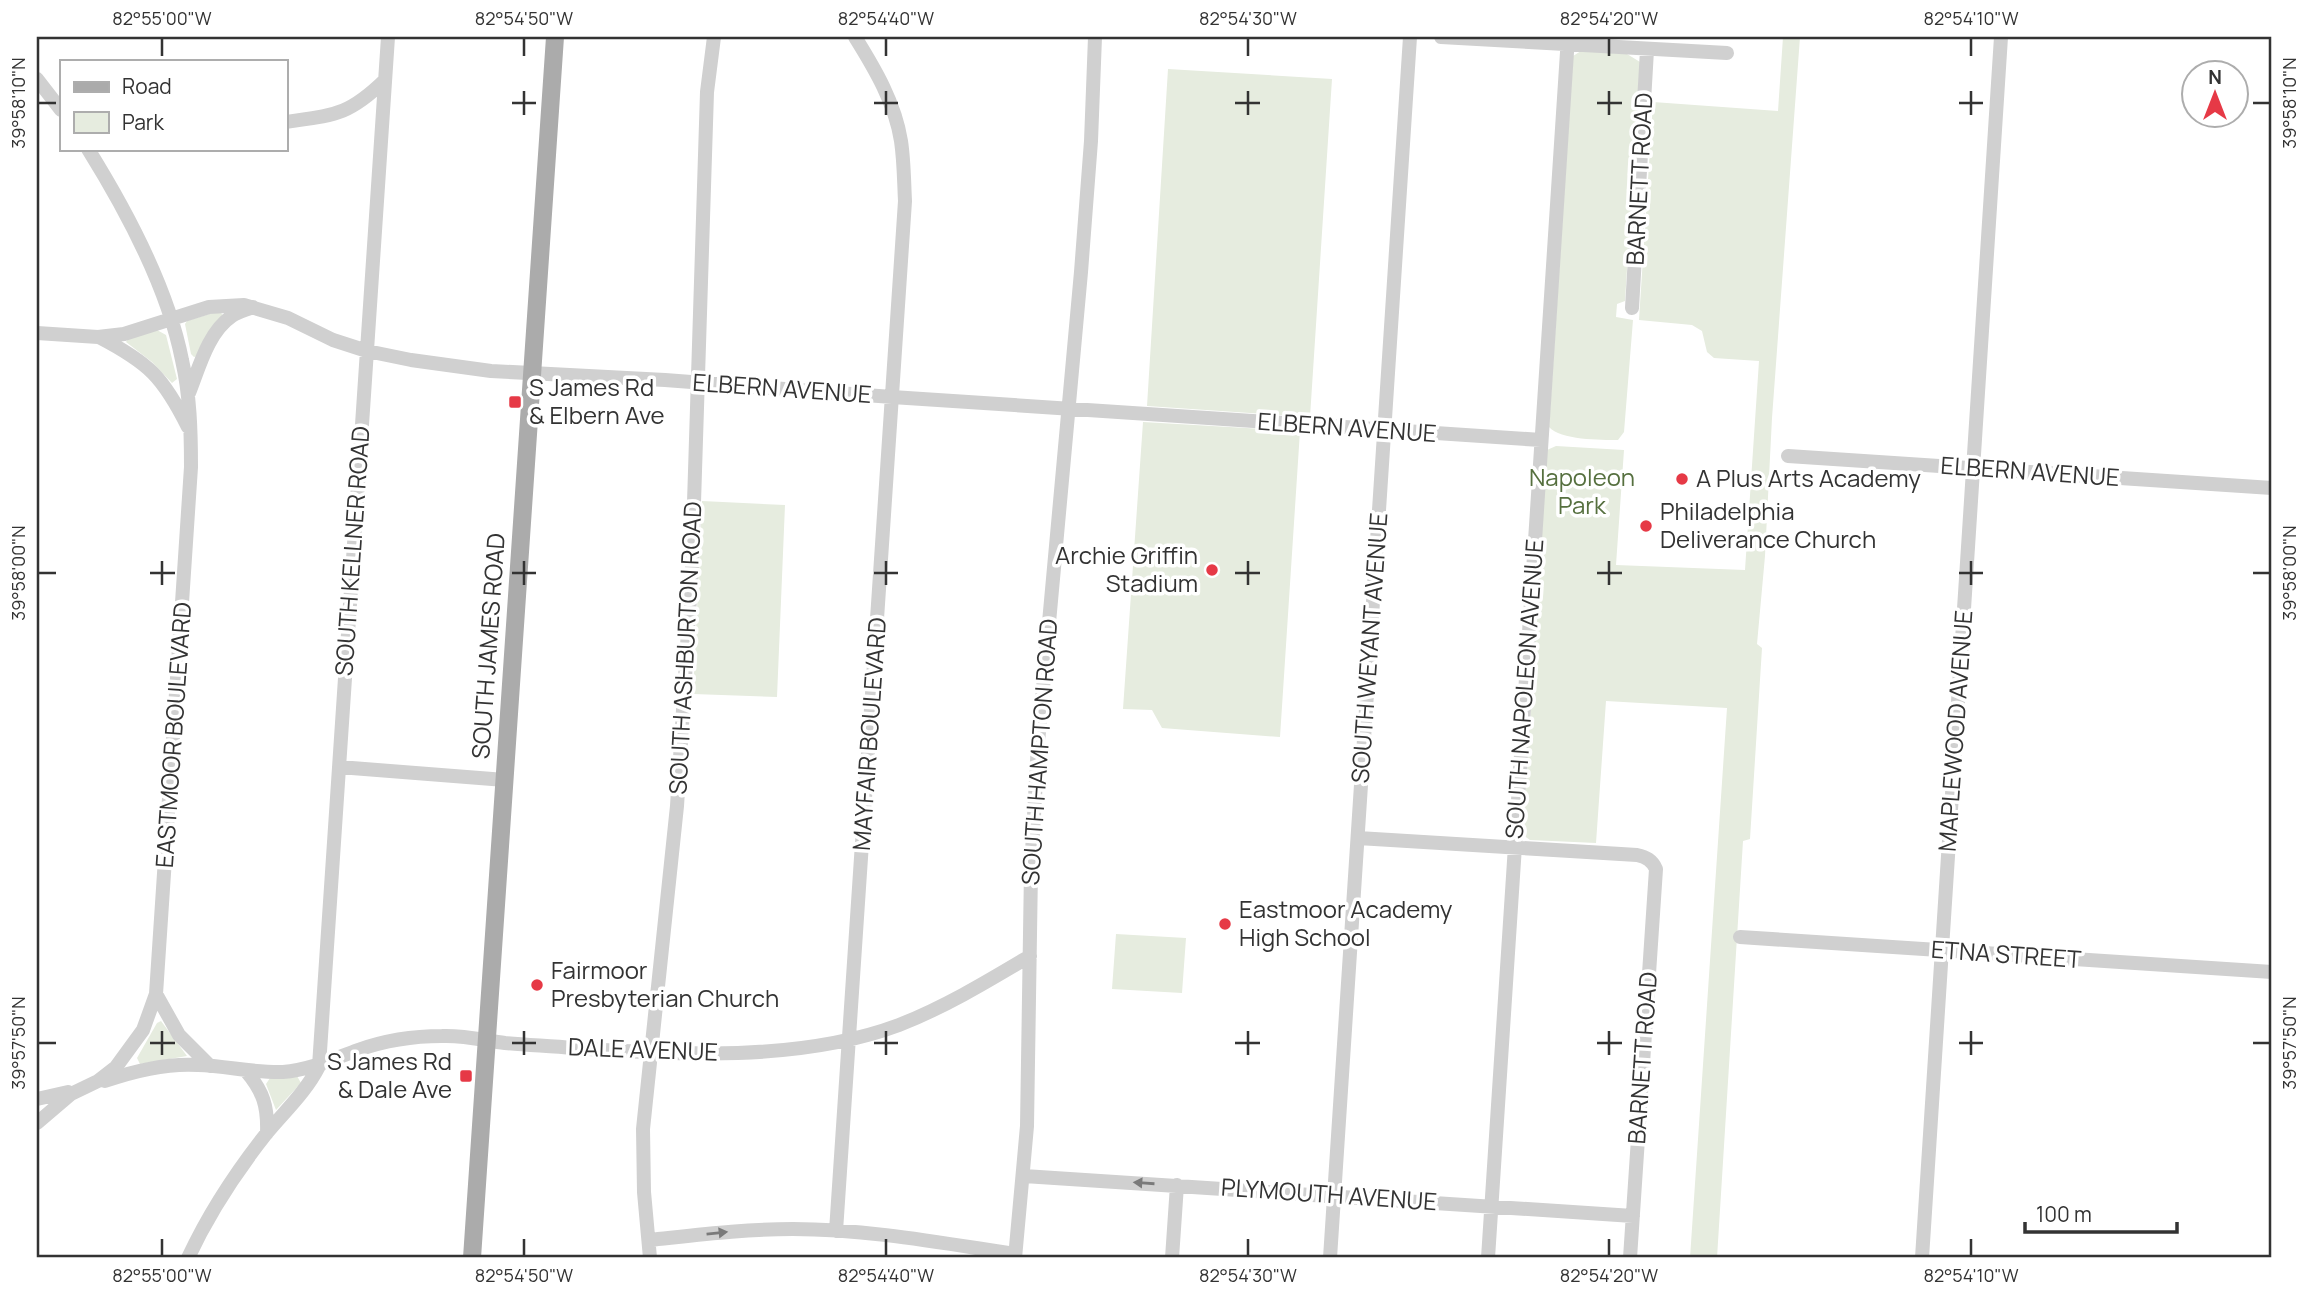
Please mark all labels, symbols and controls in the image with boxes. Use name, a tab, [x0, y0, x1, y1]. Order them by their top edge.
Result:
text: 82°55'00"W	[112, 6, 212, 30]
text: 82°54'50"W	[475, 6, 573, 30]
text: 82°54'40"W	[838, 6, 934, 30]
text: 82°54'30"W	[1199, 6, 1297, 30]
text: 82°54'20"W	[1560, 6, 1658, 30]
text: 82°54'10"W	[1923, 6, 2019, 30]
text: 39°58'10"N	[6, 57, 30, 149]
text: 39°58'10"N	[2277, 57, 2301, 149]
legend	[60, 60, 287, 150]
north arrow	[2180, 60, 2250, 130]
text: N	[2208, 64, 2222, 90]
text: Road	[122, 72, 172, 100]
street label: BARNETT ROAD	[1618, 92, 1659, 266]
text: Park	[122, 108, 164, 136]
street label: ELBERN AVENUE	[692, 365, 873, 410]
place label: S James Rd & Elbern Ave	[529, 370, 665, 431]
marker: S James Rd & Elbern Ave	[507, 394, 523, 410]
street label: ELBERN AVENUE	[1257, 404, 1438, 449]
street label: SOUTH KELLNER ROAD	[326, 425, 377, 677]
street label: ELBERN AVENUE	[1940, 448, 2121, 493]
park label: Napoleon Park	[1529, 460, 1635, 521]
place label: A Plus Arts Academy	[1696, 461, 1921, 494]
marker: A Plus Arts Academy	[1674, 471, 1690, 487]
place label: Philadelphia Deliverance Church	[1660, 494, 1876, 555]
street label: SOUTH ASHBURTON ROAD	[660, 501, 709, 795]
street label: SOUTH WEYANT AVENUE	[1343, 512, 1394, 784]
marker: Philadelphia Deliverance Church	[1638, 518, 1654, 534]
text: 39°58'00"N	[6, 525, 30, 621]
text: 39°58'00"N	[2277, 525, 2301, 621]
street label: SOUTH JAMES ROAD	[463, 532, 512, 760]
place label: Archie Griffin Stadium	[1055, 538, 1198, 599]
street label: SOUTH NAPOLEON AVENUE	[1497, 538, 1550, 840]
marker: Archie Griffin Stadium	[1204, 562, 1220, 578]
street label: EASTMOOR BOULEVARD	[147, 601, 198, 869]
street label: MAPLEWOOD AVENUE	[1930, 609, 1979, 853]
street label: MAYFAIR BOULEVARD	[844, 616, 893, 852]
street label: SOUTH HAMPTON ROAD	[1013, 618, 1064, 886]
place label: Eastmoor Academy High School	[1239, 892, 1453, 953]
marker: Eastmoor Academy High School	[1217, 916, 1233, 932]
street label: ETNA STREET	[1930, 932, 2083, 975]
place label: Fairmoor Presbyterian Church	[551, 953, 779, 1014]
street label: BARNETT ROAD	[1619, 971, 1664, 1145]
marker: Fairmoor Presbyterian Church	[529, 977, 545, 993]
text: 39°57'50"N	[6, 996, 30, 1090]
text: 39°57'50"N	[2277, 996, 2301, 1090]
street label: DALE AVENUE	[567, 1029, 719, 1068]
place label: S James Rd & Dale Ave	[327, 1044, 452, 1105]
marker: S James Rd & Dale Ave	[458, 1068, 474, 1084]
street label: PLYMOUTH AVENUE	[1220, 1170, 1438, 1218]
one-way arrow	[1132, 1177, 1154, 1188]
scale bar	[2025, 1190, 2178, 1234]
text: 100 m	[2036, 1200, 2092, 1228]
one-way arrow	[706, 1227, 728, 1238]
text: 82°55'00"W	[112, 1263, 212, 1287]
text: 82°54'50"W	[475, 1263, 573, 1287]
text: 82°54'40"W	[838, 1263, 934, 1287]
text: 82°54'30"W	[1199, 1263, 1297, 1287]
text: 82°54'20"W	[1560, 1263, 1658, 1287]
text: 82°54'10"W	[1923, 1263, 2019, 1287]

